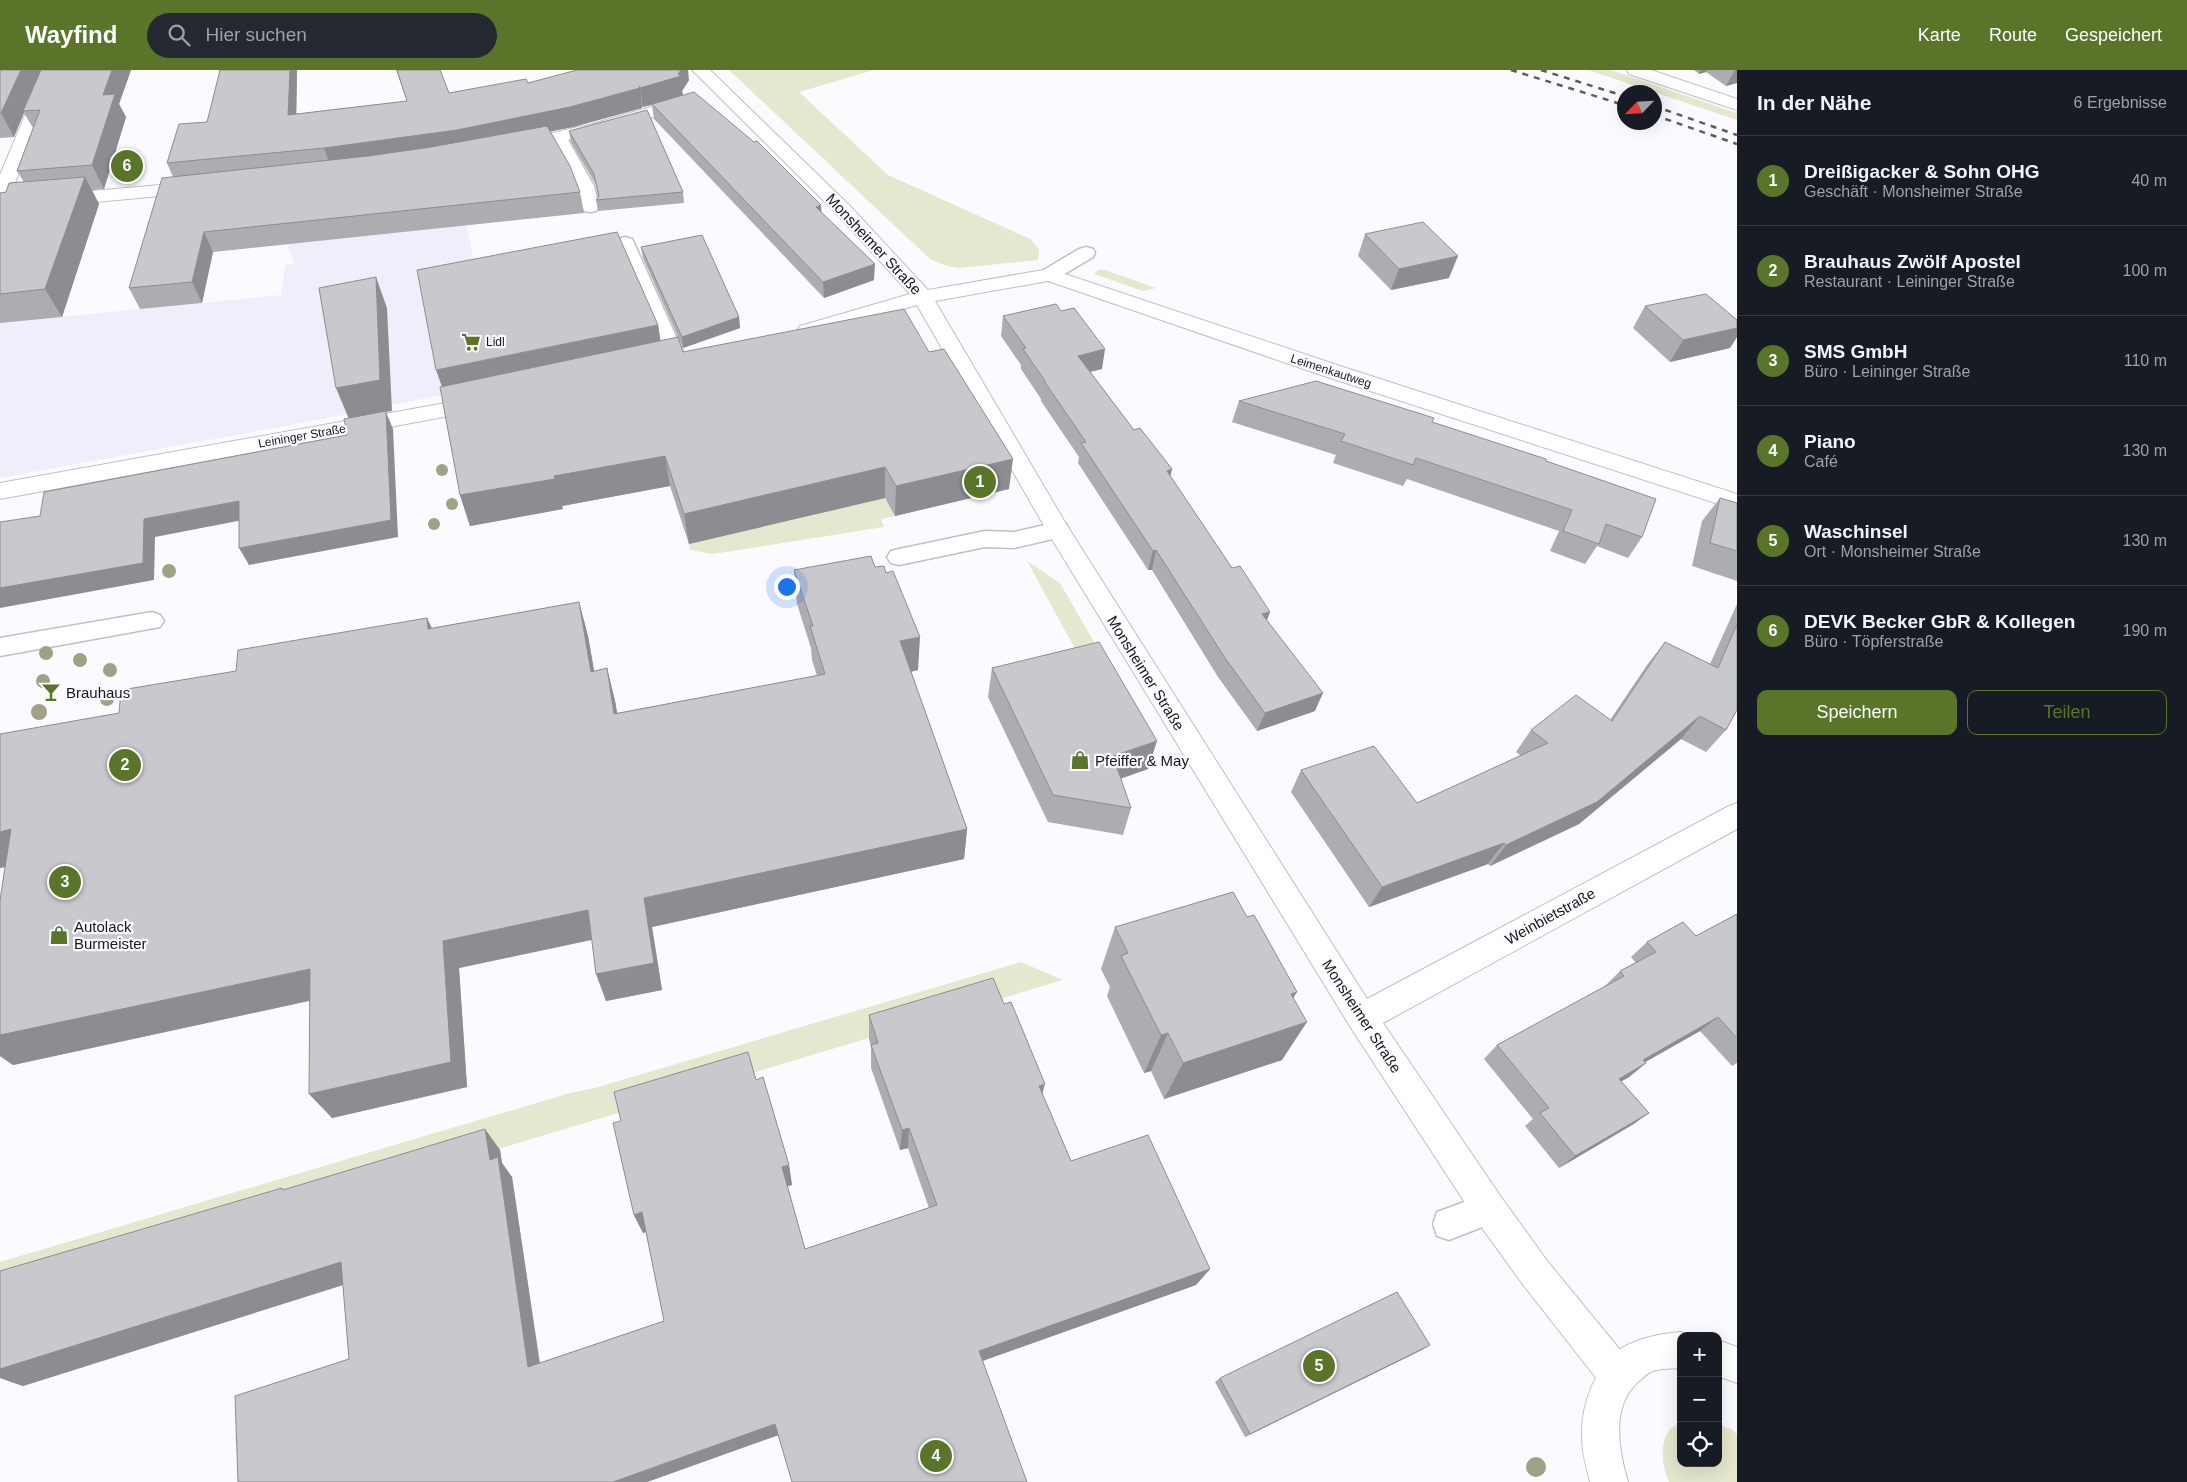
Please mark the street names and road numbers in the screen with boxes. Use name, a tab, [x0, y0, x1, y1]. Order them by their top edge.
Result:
street label: Monsheimer Straße	[823, 190, 925, 298]
street label: Leimenkautweg	[1289, 351, 1373, 391]
street label: Leininger Straße	[257, 421, 347, 451]
street label: Monsheimer Straße	[1104, 613, 1188, 733]
street label: Weinbietstraße	[1502, 884, 1598, 948]
street label: Monsheimer Straße	[1319, 956, 1405, 1076]

